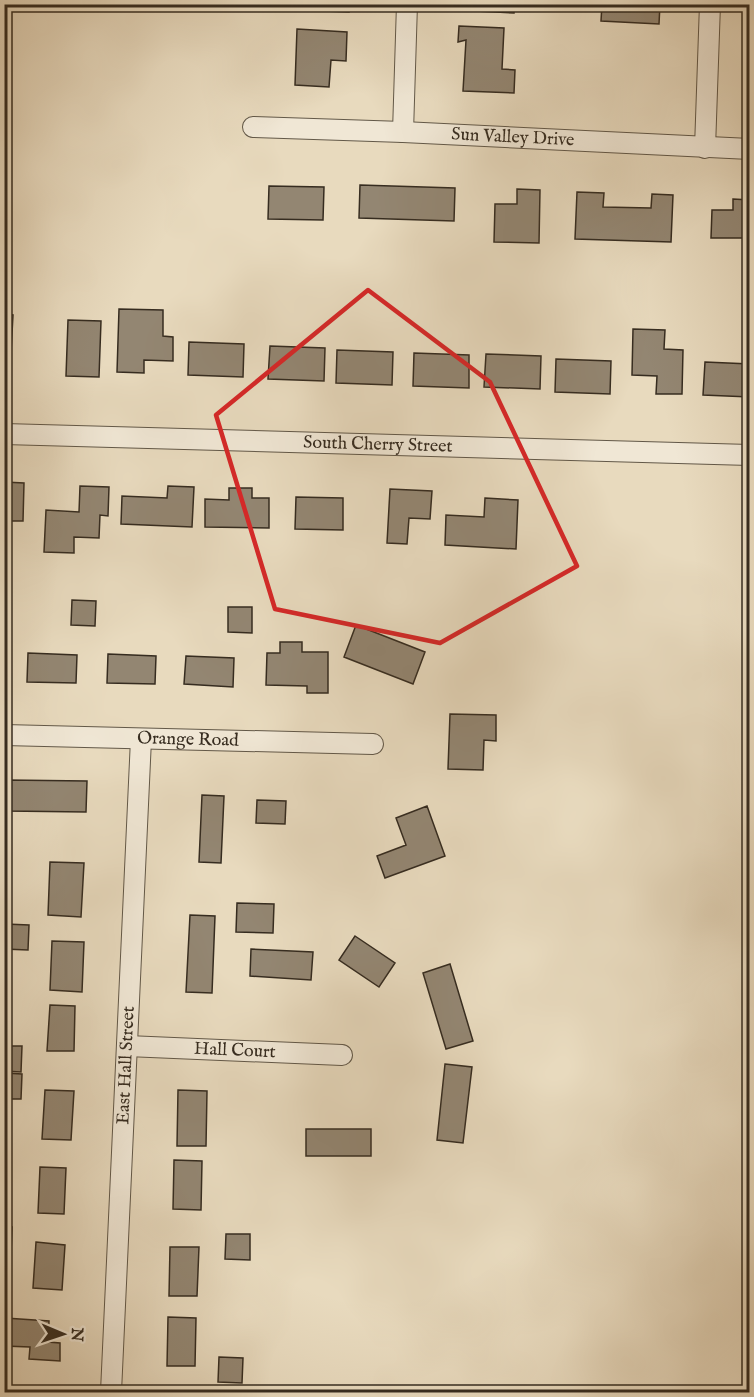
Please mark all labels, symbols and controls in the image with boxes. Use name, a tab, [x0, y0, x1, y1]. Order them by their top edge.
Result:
street label: Sun Valley Drive	[451, 123, 575, 152]
street label: South Cherry Street	[303, 431, 453, 458]
street label: Orange Road	[137, 727, 239, 752]
street label: East Hall Street	[112, 1006, 140, 1125]
street label: Hall Court	[194, 1037, 276, 1064]
north arrow	[33, 1304, 93, 1364]
text: N	[66, 1326, 86, 1342]

